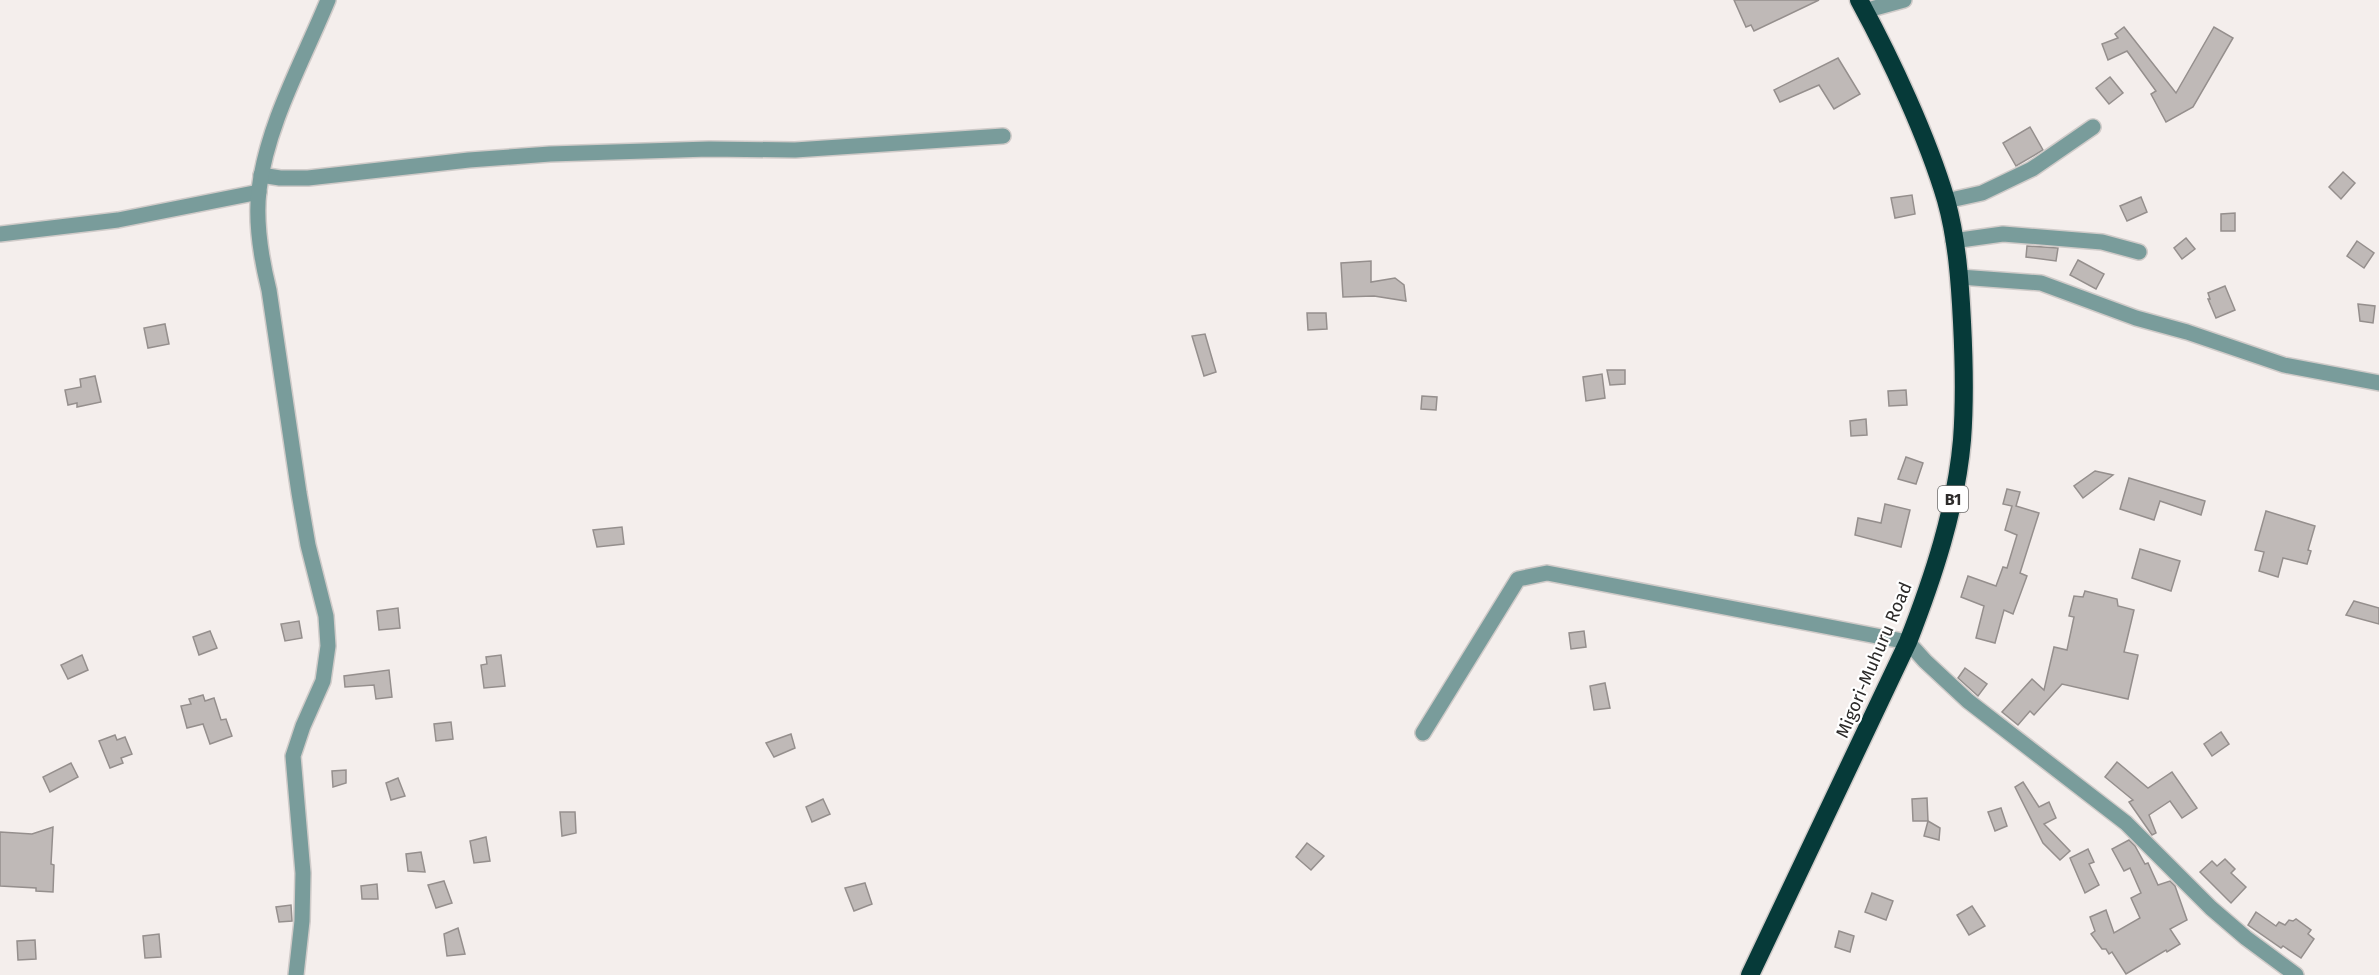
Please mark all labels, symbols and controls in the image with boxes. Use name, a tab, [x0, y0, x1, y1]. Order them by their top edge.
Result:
road number: B1	[1938, 486, 1968, 512]
street label: Migori-Muhuru Road	[1831, 579, 1917, 741]

